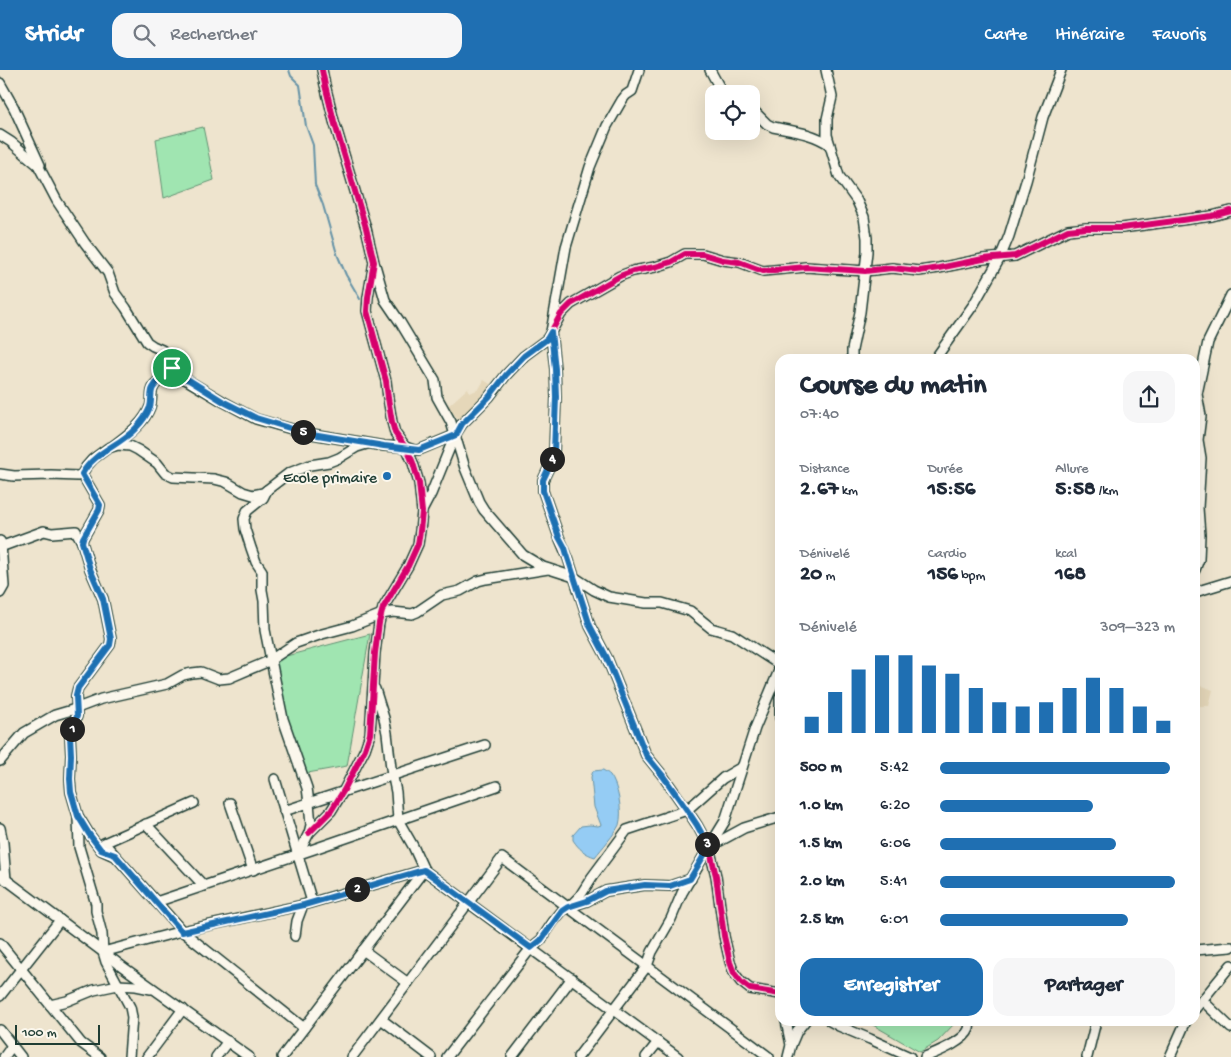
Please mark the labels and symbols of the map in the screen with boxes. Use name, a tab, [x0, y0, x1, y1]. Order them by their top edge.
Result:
pin	[151, 347, 193, 389]
pin: 5	[290, 420, 316, 444]
pin: 4	[540, 446, 564, 472]
place label: Ecole primaire	[283, 470, 378, 489]
marker: Ecole primaire	[381, 470, 393, 482]
pin: 1	[60, 716, 84, 742]
pin: 3	[694, 832, 720, 856]
pin: 2	[344, 876, 370, 902]
scale bar	[15, 1022, 100, 1045]

